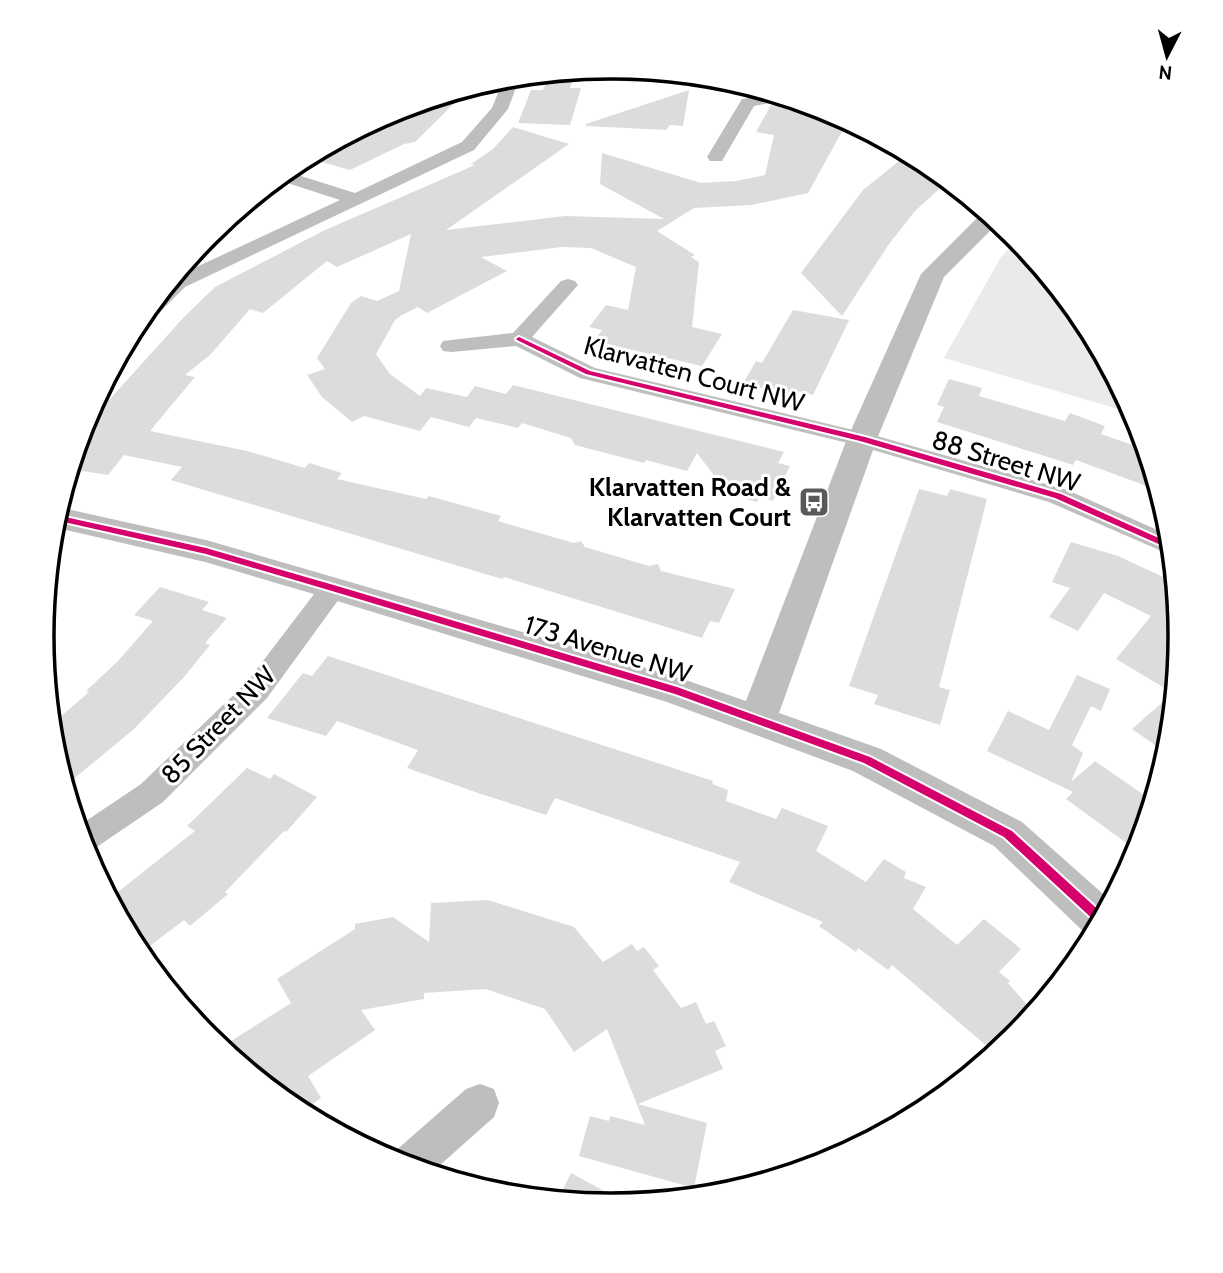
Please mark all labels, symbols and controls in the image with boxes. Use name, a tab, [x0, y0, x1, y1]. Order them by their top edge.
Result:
north arrow	[1132, 21, 1202, 91]
text: N	[1157, 60, 1173, 85]
street label: Klarvatten Court NW	[580, 329, 808, 419]
street label: 88 Street NW	[928, 423, 1084, 499]
place label: Klarvatten Road & Klarvatten Court	[589, 471, 792, 533]
bus stop icon: Klarvatten Road & Klarvatten Court	[797, 485, 831, 519]
street label: 173 Avenue NW	[521, 608, 696, 690]
street label: 85 Street NW	[154, 659, 282, 791]

